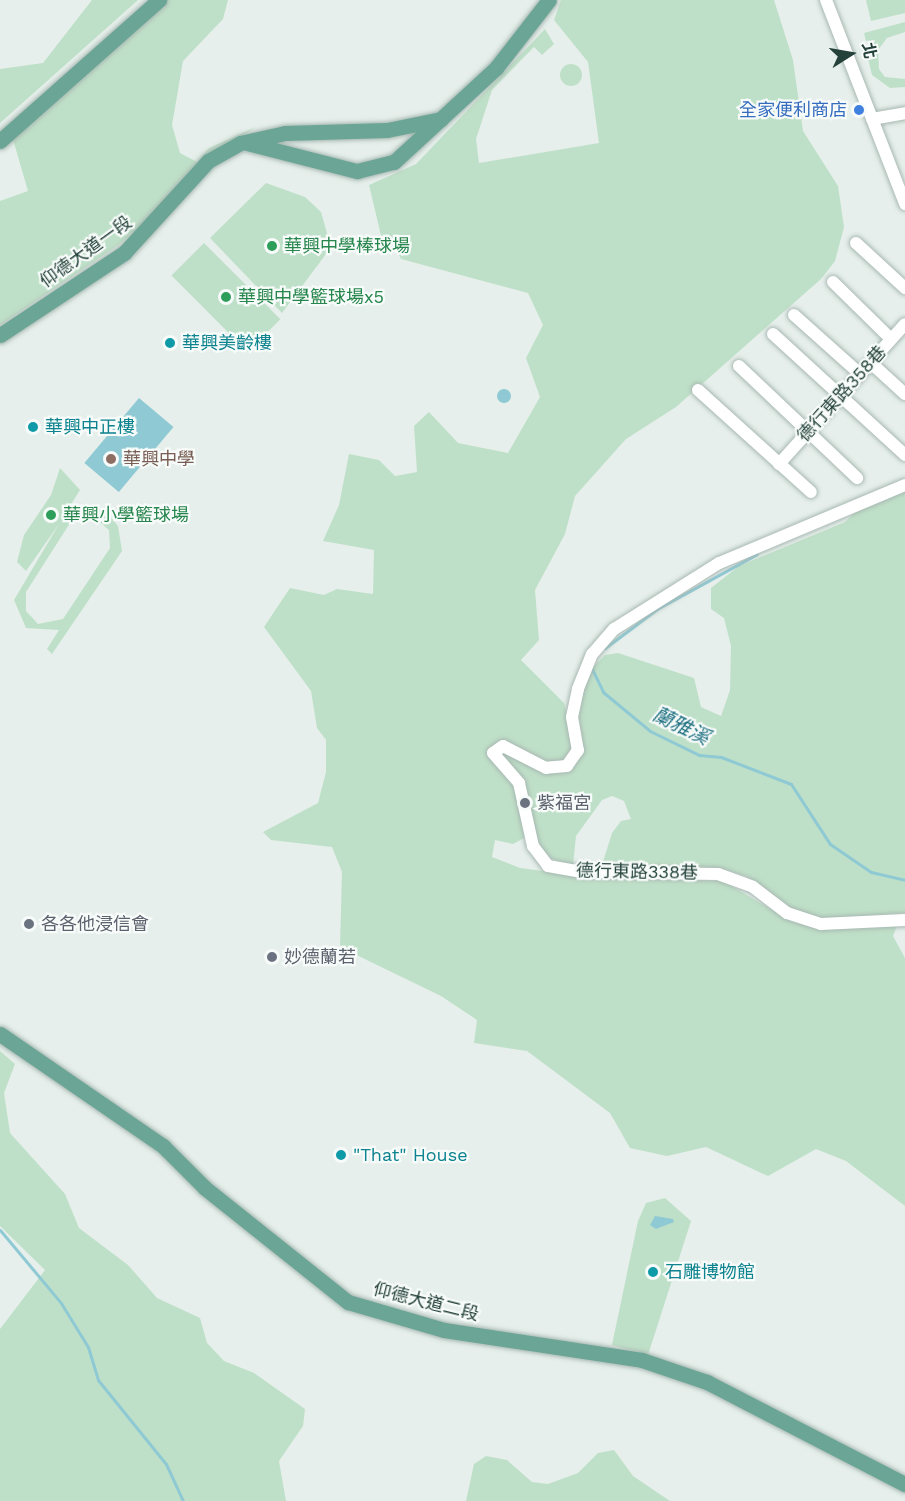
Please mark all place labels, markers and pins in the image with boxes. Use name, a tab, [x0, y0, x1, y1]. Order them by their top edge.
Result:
place label: 全家便利商店	[739, 99, 847, 121]
marker: 全家便利商店	[852, 103, 866, 117]
place label: 華興中學棒球場	[284, 235, 410, 257]
marker: 華興中學棒球場	[265, 239, 279, 253]
place label: 華興中學籃球場x5	[238, 286, 384, 308]
marker: 華興中學籃球場x5	[219, 290, 233, 304]
place label: 華興美齡樓	[182, 332, 272, 354]
marker: 華興美齡樓	[163, 336, 177, 350]
place label: 華興中正樓	[45, 416, 135, 438]
marker: 華興中正樓	[26, 420, 40, 434]
place label: 華興中學	[123, 448, 195, 470]
marker: 華興中學	[104, 452, 118, 466]
place label: 華興小學籃球場	[63, 504, 189, 526]
marker: 華興小學籃球場	[44, 508, 58, 522]
place label: 紫福宮	[537, 792, 591, 814]
marker: 紫福宮	[518, 796, 532, 810]
place label: 各各他浸信會	[41, 913, 149, 935]
marker: 各各他浸信會	[22, 917, 36, 931]
place label: 妙德蘭若	[284, 946, 356, 968]
marker: 妙德蘭若	[265, 950, 279, 964]
place label: "That" House	[353, 1144, 468, 1166]
marker: "That" House	[334, 1148, 348, 1162]
place label: 石雕博物館	[665, 1261, 755, 1283]
marker: 石雕博物館	[646, 1265, 660, 1279]

